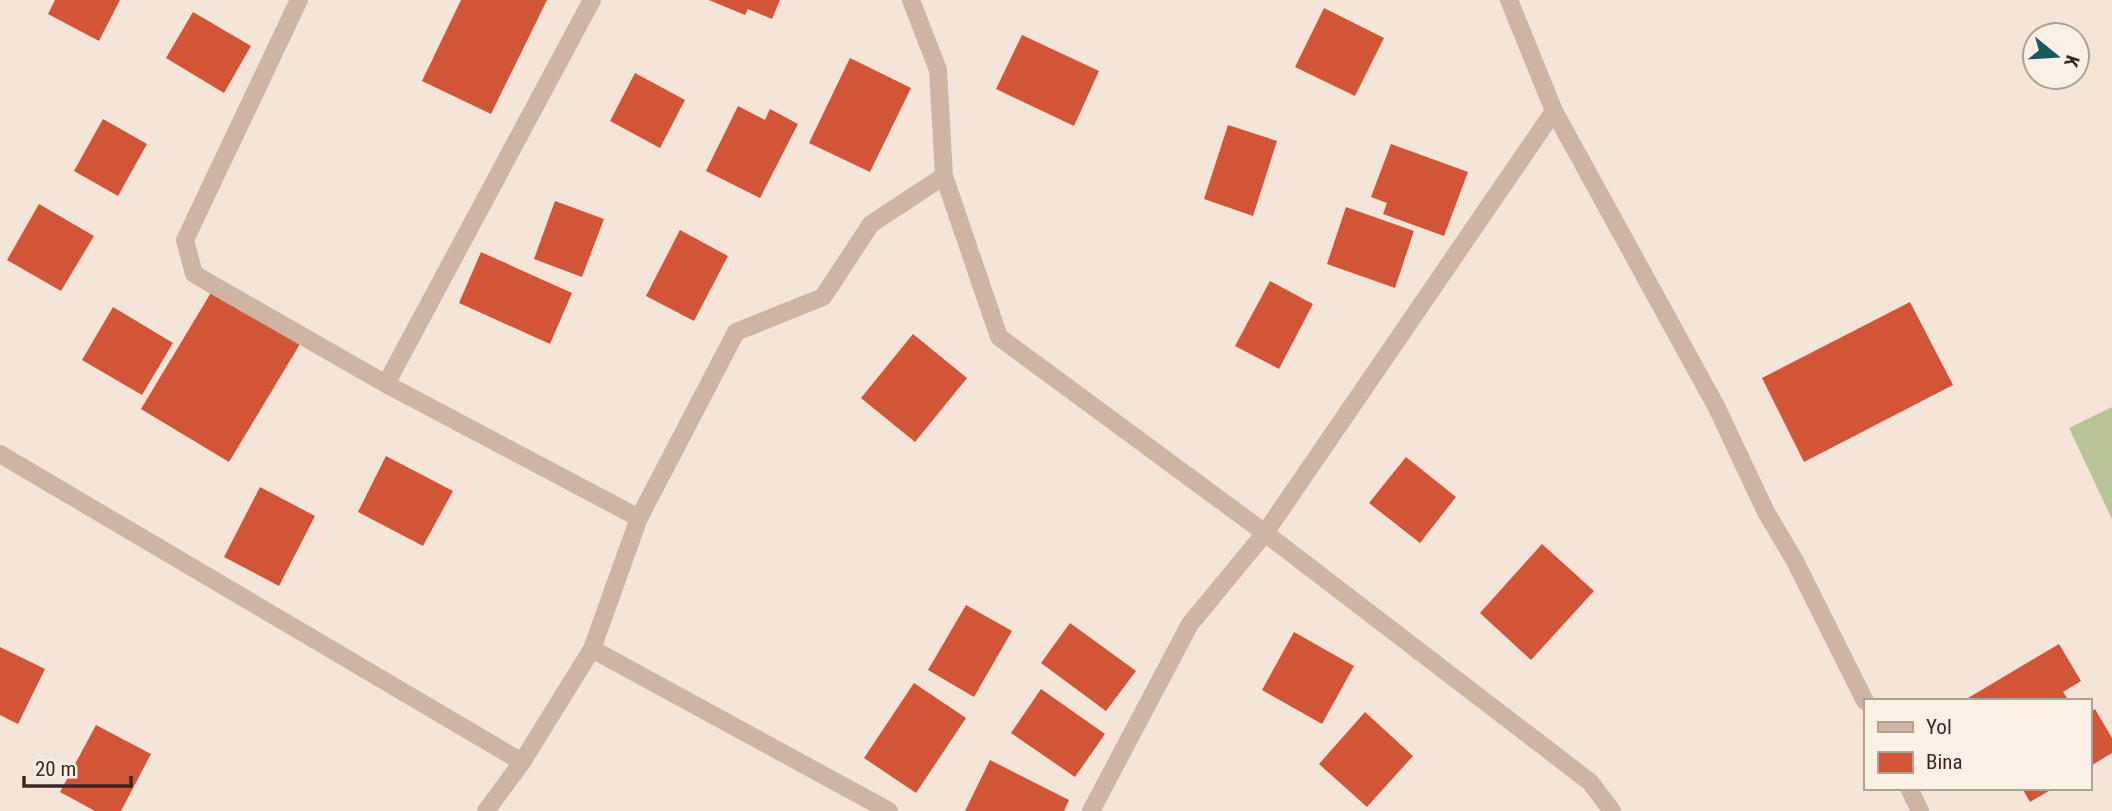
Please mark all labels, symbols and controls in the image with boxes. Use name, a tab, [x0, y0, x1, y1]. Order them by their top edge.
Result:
north arrow	[2021, 21, 2091, 91]
text: K	[2059, 53, 2084, 70]
legend	[1864, 699, 2091, 790]
text: Yol	[1926, 715, 1952, 739]
scale bar	[24, 744, 131, 788]
text: Bina	[1926, 750, 1963, 774]
text: 20 m	[35, 757, 76, 781]

